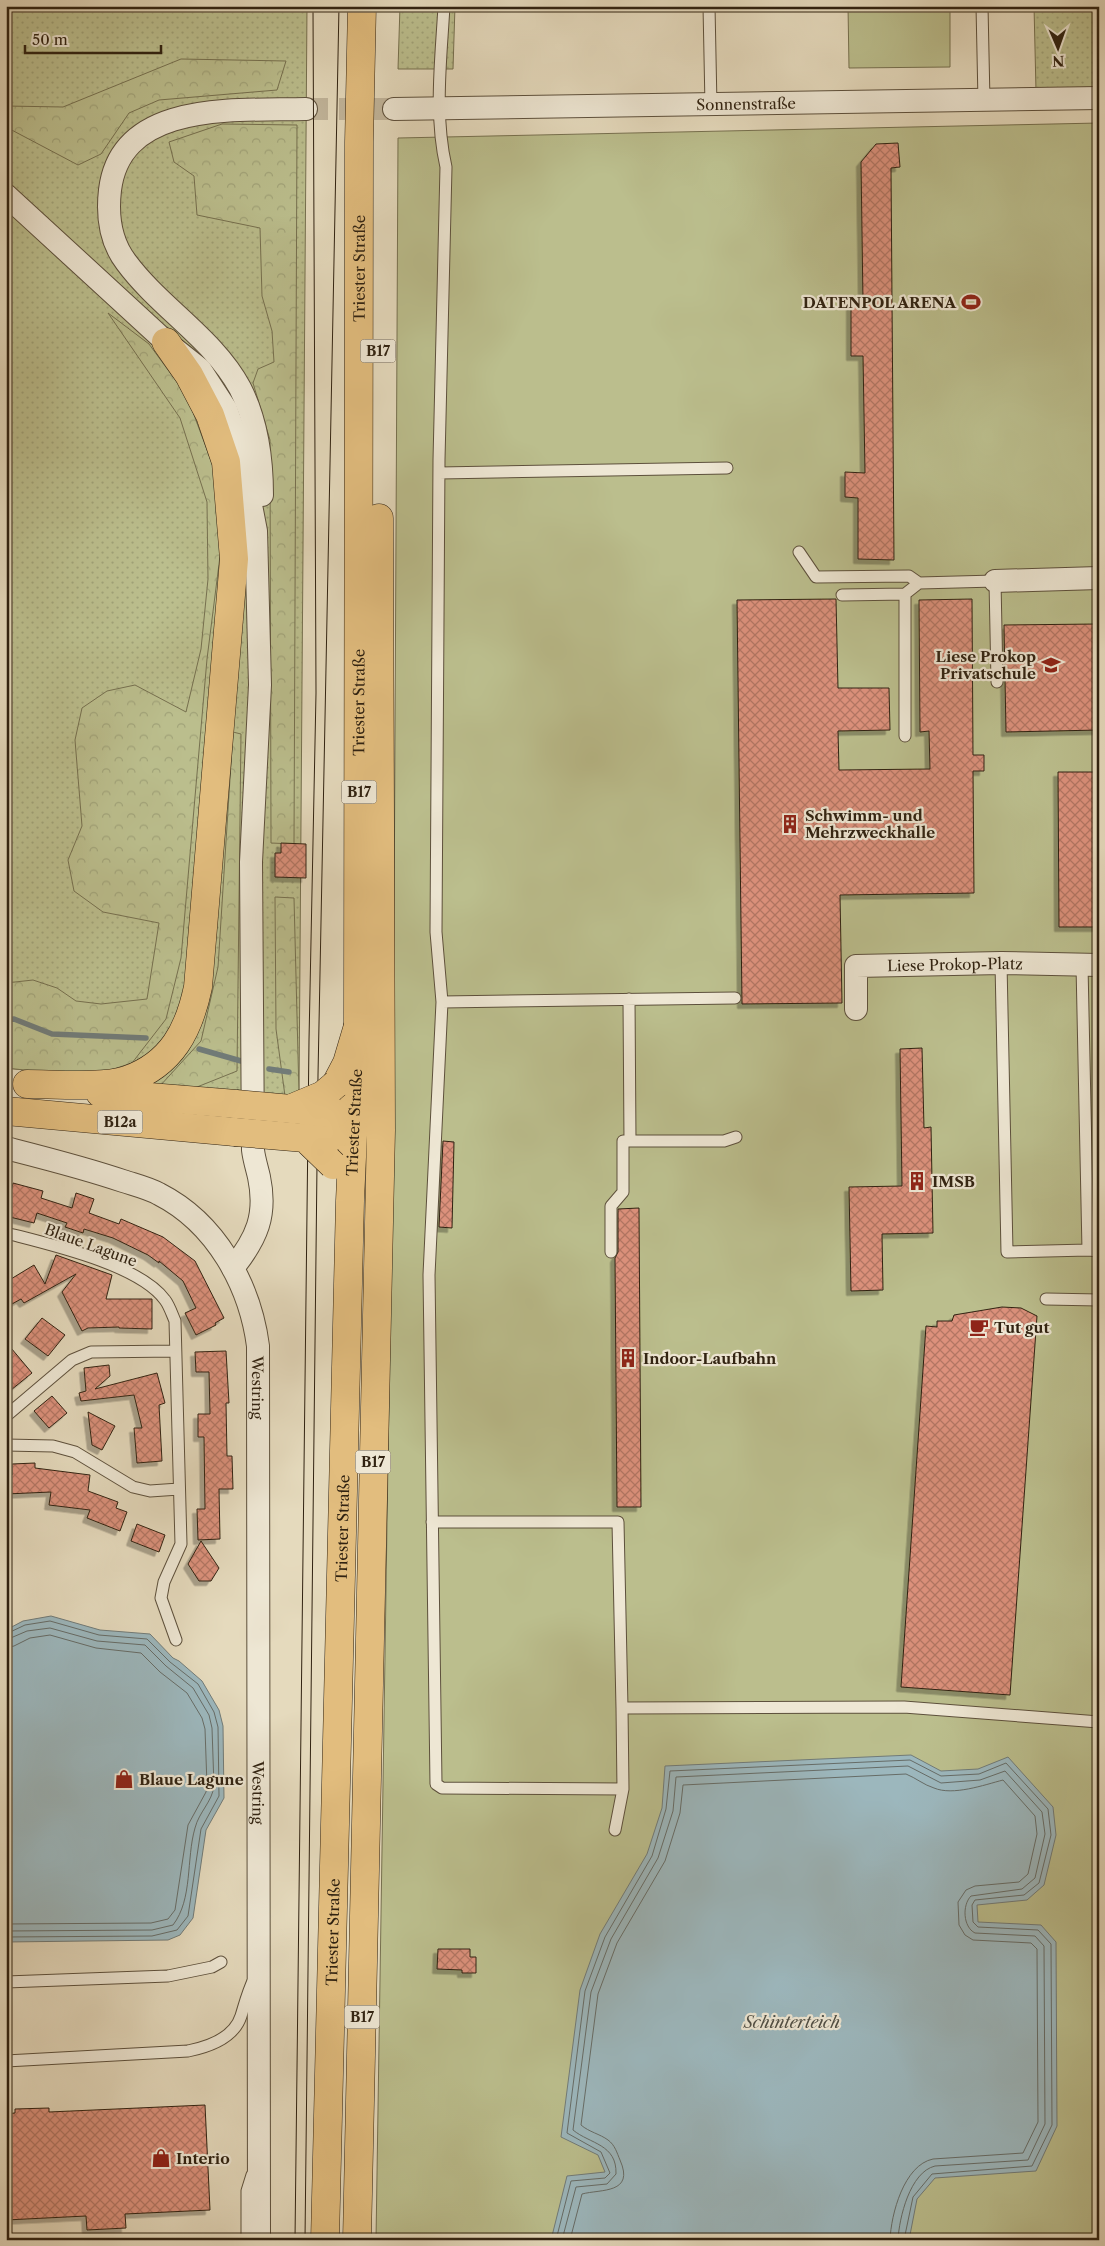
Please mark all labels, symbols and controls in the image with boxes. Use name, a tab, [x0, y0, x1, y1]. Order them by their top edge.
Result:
scale bar	[25, 22, 161, 54]
north arrow	[1032, 22, 1082, 72]
text: 50 m	[32, 30, 68, 49]
text: N	[1052, 52, 1065, 70]
street label: Sonnenstraße	[696, 93, 796, 114]
street label: Triester Straße	[349, 215, 368, 322]
sports icon: DATENPOL ARENA	[960, 291, 982, 313]
place label: DATENPOL ARENA	[803, 293, 956, 312]
road number: B17	[360, 340, 396, 362]
place label: Liese Prokop Privatschule	[936, 647, 1036, 683]
street label: Triester Straße	[349, 649, 368, 756]
school or university icon: Liese Prokop Privatschule	[1040, 654, 1062, 676]
road number: B17	[342, 780, 376, 804]
place label: Schwimm- und Mehrzweckhalle	[805, 806, 935, 842]
building icon: Schwimm- und Mehrzweckhalle	[779, 813, 801, 835]
street label: Liese Prokop-Platz	[887, 953, 1023, 975]
street label: Triester Straße	[342, 1068, 366, 1176]
road number: B12a	[98, 1110, 142, 1134]
building icon: IMSB	[906, 1170, 928, 1192]
place label: IMSB	[932, 1172, 975, 1191]
street label: Blaue Lagune	[42, 1219, 140, 1271]
cafe icon: Tut gut	[968, 1316, 990, 1338]
place label: Tut gut	[994, 1318, 1050, 1337]
building icon: Indoor-Laufbahn	[617, 1347, 639, 1369]
place label: Indoor-Laufbahn	[643, 1349, 777, 1368]
street label: Westring	[249, 1355, 268, 1420]
road number: B17	[356, 1450, 390, 1474]
street label: Triester Straße	[331, 1474, 353, 1582]
street label: Westring	[249, 1760, 268, 1825]
shop icon: Blaue Lagune	[113, 1768, 135, 1790]
place label: Blaue Lagune	[139, 1770, 244, 1789]
street label: Triester Straße	[322, 1878, 343, 1986]
road number: B17	[344, 2005, 380, 2028]
water label: Schinterteich	[743, 2012, 840, 2032]
shop icon: Interio	[150, 2147, 172, 2169]
place label: Interio	[176, 2149, 230, 2168]

